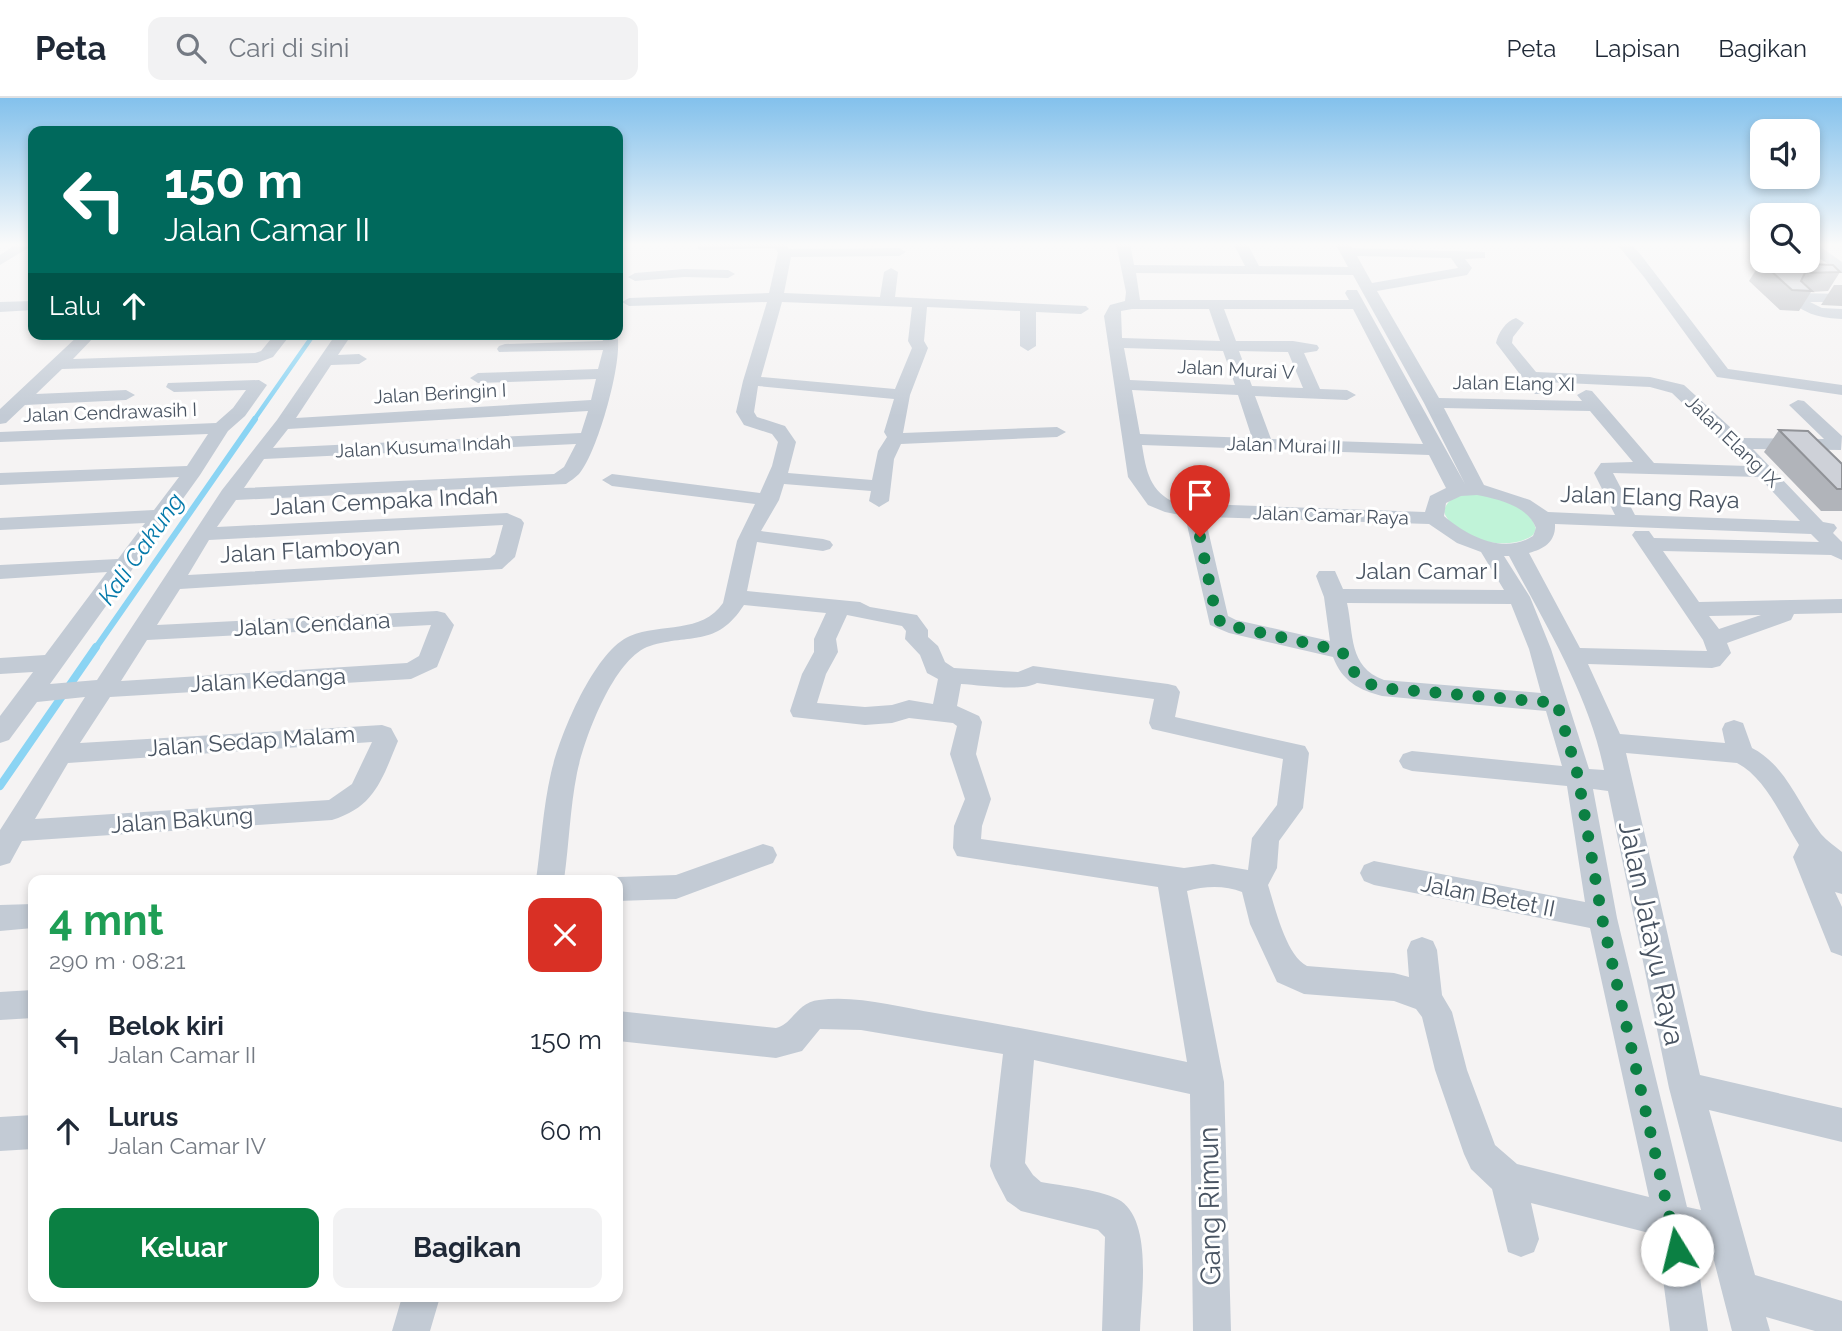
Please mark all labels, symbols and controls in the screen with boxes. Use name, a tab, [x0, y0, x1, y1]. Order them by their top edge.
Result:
search box	[148, 17, 638, 80]
text: Peta	[35, 29, 106, 68]
icon: search	[172, 29, 210, 67]
text: Cari di sini	[228, 33, 349, 63]
text: Peta	[1507, 34, 1556, 63]
text: Lapisan	[1594, 34, 1680, 63]
text: Bagikan	[1718, 34, 1807, 63]
map controls	[1750, 119, 1820, 273]
button: sound	[1750, 119, 1820, 189]
text: 150 m	[164, 152, 303, 209]
icon: left	[49, 154, 140, 245]
button: search	[1750, 203, 1820, 273]
text: Jalan Camar II	[164, 211, 370, 248]
icon: ahead	[115, 287, 153, 325]
text: Lalu	[49, 291, 101, 321]
street label: Jalan Murai V	[1177, 355, 1295, 383]
street label: Jalan Elang XI	[1453, 371, 1575, 395]
street label: Jalan Beringin I	[373, 379, 507, 407]
street label: Jalan Elang IX	[1681, 391, 1785, 491]
street label: Jalan Cendrawasih I	[23, 398, 197, 426]
street label: Jalan Kusuma Indah	[334, 430, 512, 462]
street label: Jalan Murai II	[1227, 432, 1341, 458]
pin	[1170, 465, 1230, 537]
icon: arrive	[1181, 476, 1219, 514]
street label: Jalan Elang Raya	[1560, 480, 1740, 513]
street label: Jalan Cempaka Indah	[269, 481, 499, 520]
water label: Kali Cakung	[91, 487, 190, 610]
street label: Jalan Camar Raya	[1253, 501, 1409, 529]
street label: Jalan Flamboyan	[219, 531, 401, 568]
street label: Jalan Camar I	[1356, 557, 1498, 584]
street label: Jalan Cendana	[233, 606, 391, 641]
street label: Jalan Kedanga	[189, 662, 347, 697]
street label: Jalan Sedap Malam	[146, 720, 356, 761]
street label: Jalan Bakung	[110, 801, 254, 838]
street label: Jalan Jatayu Raya	[1612, 818, 1691, 1048]
street label: Jalan Betet II	[1419, 869, 1557, 922]
text: 4 mnt	[49, 896, 164, 945]
button: close	[528, 898, 602, 972]
text: 290 m · 08:21	[49, 947, 185, 974]
text: Belok kiri	[108, 1011, 224, 1041]
icon: left	[49, 1021, 87, 1059]
text: 150 m	[530, 1025, 602, 1055]
text: Jalan Camar II	[108, 1041, 256, 1068]
text: Lurus	[108, 1102, 178, 1132]
icon: ahead	[49, 1112, 87, 1150]
text: 60 m	[540, 1116, 602, 1146]
street label: Gang Rimun	[1192, 1126, 1227, 1286]
text: Jalan Camar IV	[108, 1132, 266, 1159]
button: Keluar	[49, 1208, 319, 1288]
button: Bagikan	[333, 1208, 602, 1288]
position arrow	[1640, 1213, 1714, 1287]

